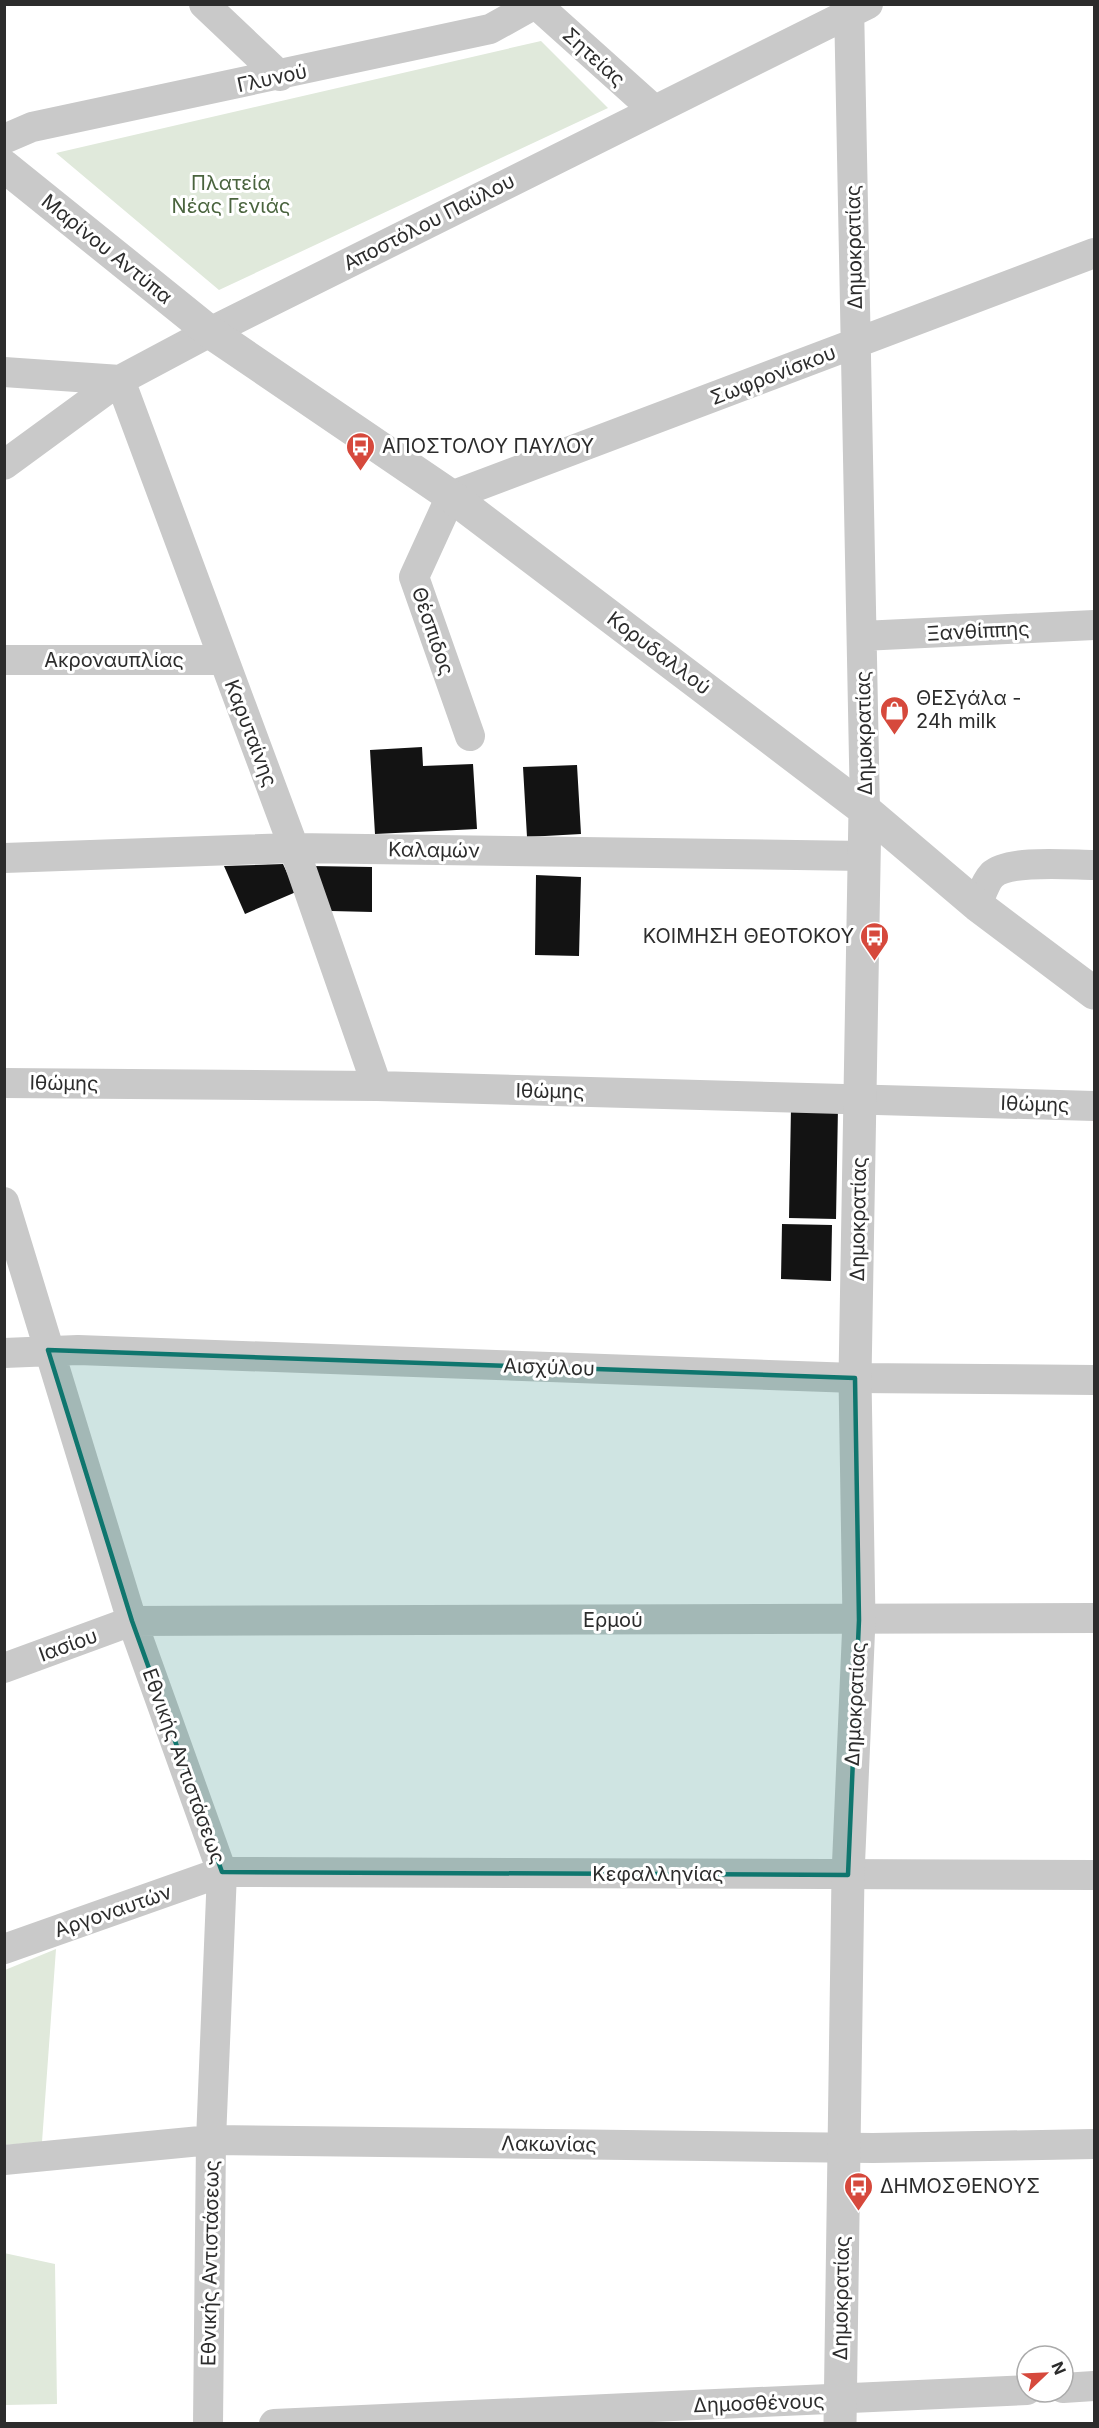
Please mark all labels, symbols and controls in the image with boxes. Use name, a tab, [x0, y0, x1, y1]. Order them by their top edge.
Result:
street label: Σητείας	[558, 23, 630, 91]
street label: Γλυνού	[235, 59, 309, 97]
street label: Αποστόλου Παύλου	[339, 168, 519, 276]
park label: Πλατεία Νέας Γενιάς	[172, 171, 290, 218]
street label: Δημοκρατίας	[841, 184, 867, 310]
street label: Μαρίνου Αντύπα	[37, 189, 177, 309]
street label: Σωφρονίσκου	[707, 340, 839, 410]
bus stop icon: ΑΠΟΣΤΟΛΟΥ ΠΑΥΛΟΥ	[345, 430, 377, 472]
place label: ΑΠΟΣΤΟΛΟΥ ΠΑΥΛΟΥ	[382, 434, 595, 458]
street label: Θέσπιδος	[407, 584, 459, 678]
street label: Κορυδαλλού	[603, 606, 715, 700]
street label: Ξανθίππης	[926, 616, 1030, 646]
street label: Ακροναυπλίας	[44, 648, 184, 672]
street label: Δημοκρατίας	[851, 670, 877, 796]
street label: Καρυταίνης	[220, 676, 282, 790]
place label: ΘΕΣγάλα - 24h milk	[916, 686, 1022, 733]
shop icon: ΘΕΣγάλα - 24h milk	[879, 694, 911, 736]
street label: Καλαμών	[388, 837, 480, 863]
bus stop icon: ΚΟΙΜΗΣΗ ΘΕΟΤΟΚΟΥ	[859, 920, 891, 962]
place label: ΚΟΙΜΗΣΗ ΘΕΟΤΟΚΟΥ	[643, 924, 854, 948]
street label: Ιθώμης	[29, 1070, 99, 1096]
street label: Ιθώμης	[515, 1078, 585, 1104]
street label: Ιθώμης	[1000, 1091, 1070, 1117]
street label: Δημοκρατίας	[845, 1156, 871, 1282]
street label: Αισχύλου	[503, 1353, 595, 1381]
street label: Ερμού	[583, 1608, 643, 1632]
street label: Ιασίου	[35, 1623, 101, 1667]
street label: Δημοκρατίας	[840, 1641, 870, 1767]
street label: Εθνικής Αντιστάσεως	[137, 1665, 231, 1867]
street label: Κεφαλληνίας	[592, 1862, 724, 1886]
street label: Αργοναυτών	[51, 1880, 175, 1942]
street label: Λακωνίας	[501, 2131, 597, 2157]
street label: Εθνικής Αντιστάσεως	[196, 2160, 224, 2366]
bus stop icon: ΔΗΜΟΣΘΕΝΟΥΣ	[843, 2170, 875, 2212]
place label: ΔΗΜΟΣΘΕΝΟΥΣ	[880, 2174, 1040, 2198]
street label: Δημοκρατίας	[828, 2235, 854, 2361]
north arrow	[1015, 2344, 1075, 2404]
text: N	[1047, 2359, 1070, 2378]
street label: Δημοσθένους	[693, 2389, 825, 2417]

